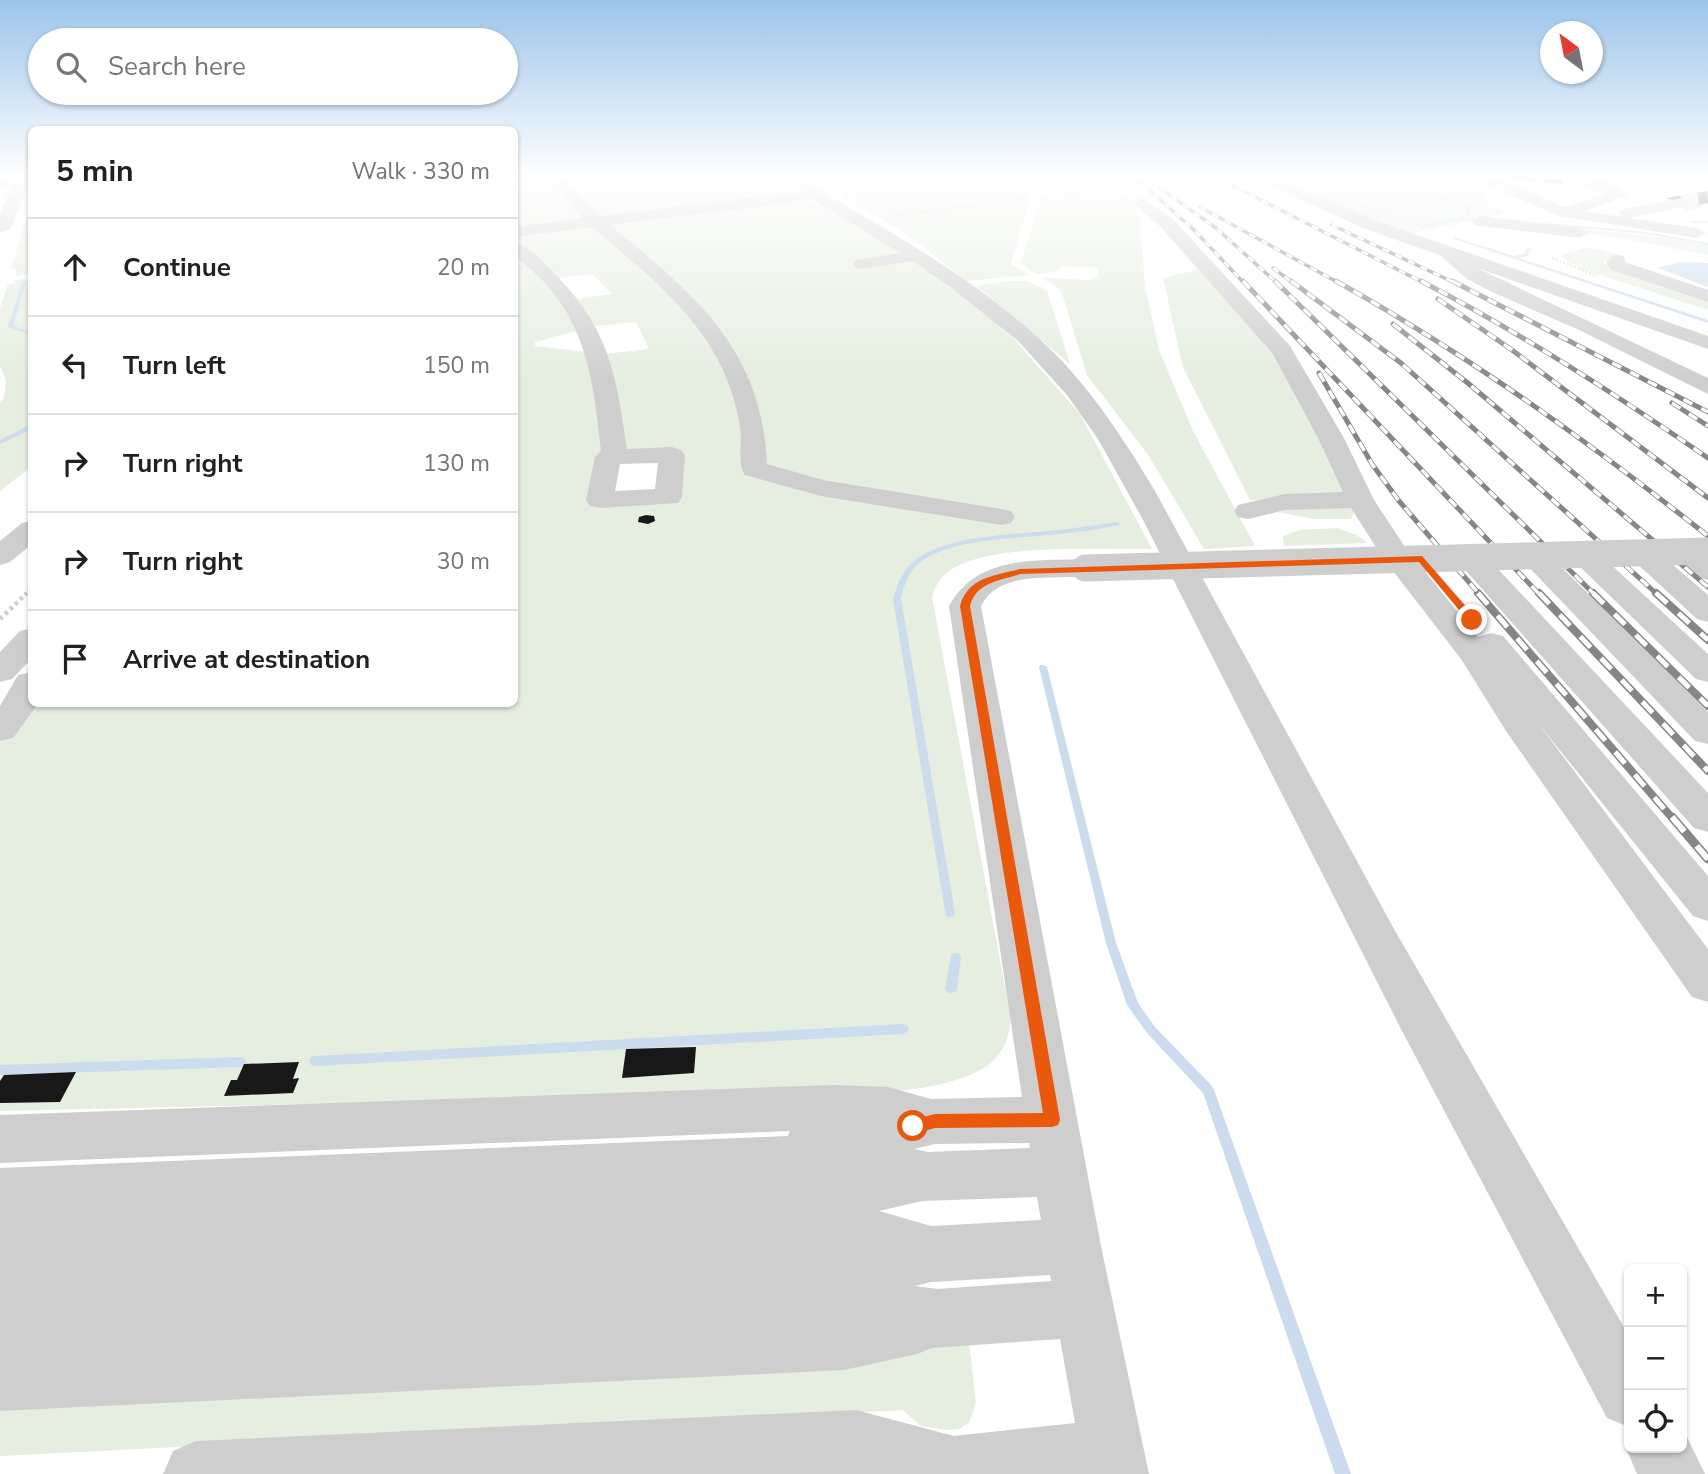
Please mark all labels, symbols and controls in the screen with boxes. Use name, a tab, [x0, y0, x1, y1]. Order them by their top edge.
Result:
north arrow	[1540, 21, 1603, 84]
search box	[28, 28, 518, 105]
icon: search	[52, 48, 90, 86]
text: Search here	[108, 49, 246, 84]
text: 5 min	[56, 151, 134, 192]
text: Walk · 330 m	[351, 156, 490, 187]
icon: ahead	[56, 248, 94, 286]
text: Continue	[123, 250, 231, 285]
text: 20 m	[437, 252, 490, 283]
icon: left	[56, 346, 94, 384]
text: Turn left	[123, 348, 226, 383]
text: 150 m	[423, 350, 490, 381]
icon: right	[56, 444, 94, 482]
text: Turn right	[123, 446, 242, 481]
text: 130 m	[423, 448, 490, 479]
icon: right	[56, 542, 94, 580]
text: Turn right	[123, 544, 242, 579]
text: 30 m	[437, 546, 490, 577]
route end	[1456, 604, 1487, 635]
icon: arrive	[56, 640, 94, 678]
text: Arrive at destination	[123, 642, 370, 677]
route start	[897, 1110, 928, 1141]
map controls	[1624, 1264, 1687, 1453]
button: +	[1624, 1264, 1687, 1327]
button: −	[1624, 1327, 1687, 1390]
button: locate	[1624, 1390, 1687, 1453]

